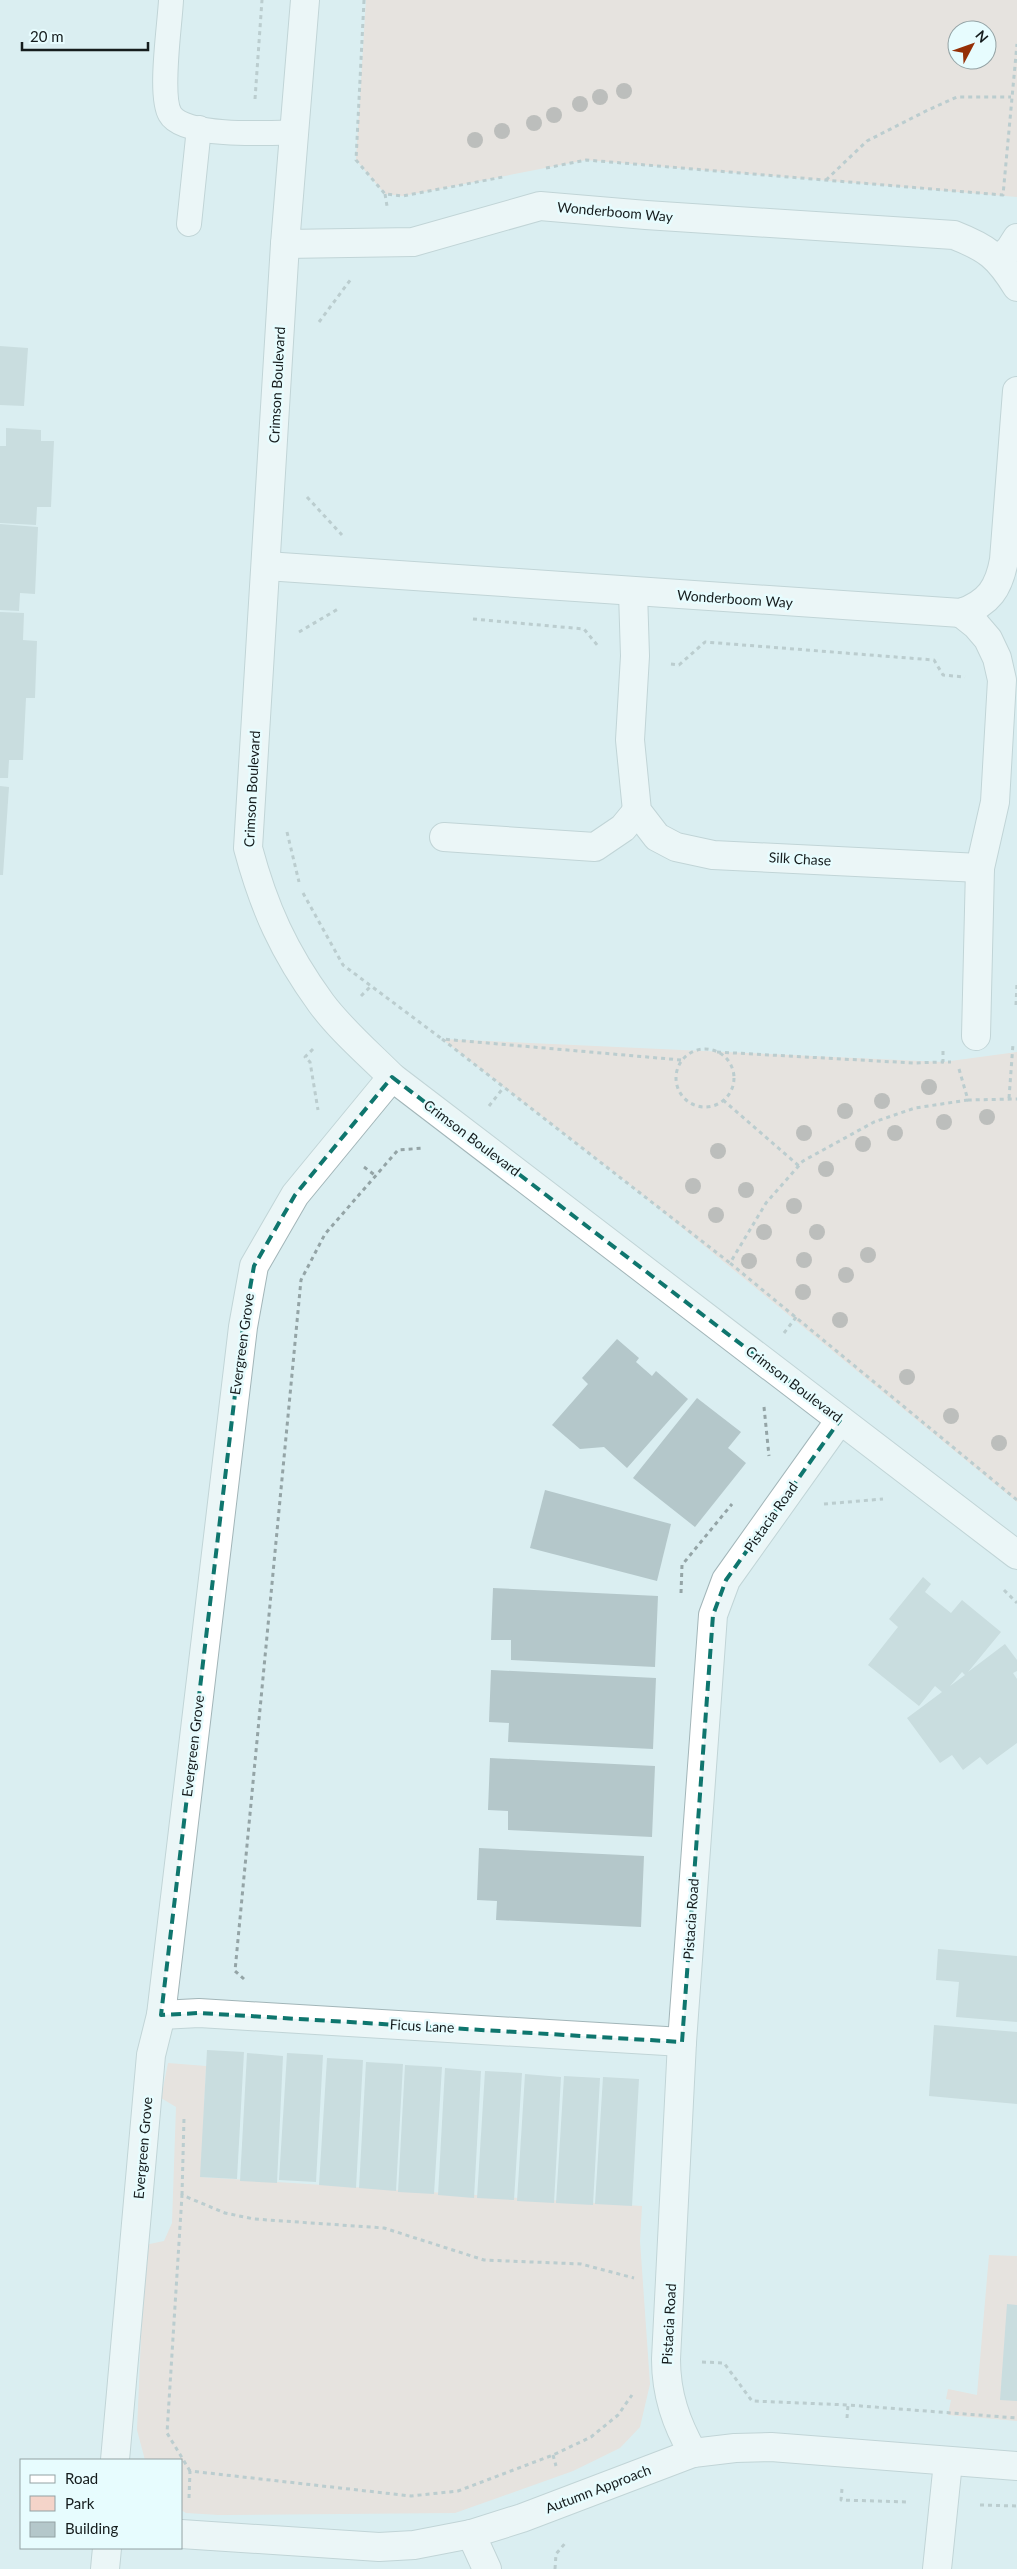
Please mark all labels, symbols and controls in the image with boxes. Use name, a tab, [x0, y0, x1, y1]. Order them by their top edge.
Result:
scale bar	[22, 20, 149, 52]
north arrow	[947, 20, 997, 70]
text: N	[972, 26, 992, 46]
text: 20 m	[30, 27, 64, 45]
street label: Wonderboom Way	[556, 198, 674, 225]
street label: Crimson Boulevard	[265, 326, 288, 444]
street label: Wonderboom Way	[677, 586, 794, 611]
street label: Crimson Boulevard	[240, 730, 263, 848]
street label: Silk Chase	[768, 848, 832, 869]
street label: Crimson Boulevard	[421, 1096, 524, 1179]
street label: Evergreen Grove	[226, 1292, 257, 1396]
street label: Crimson Boulevard	[743, 1342, 846, 1425]
street label: Pistacia Road	[740, 1478, 801, 1555]
street label: Evergreen Grove	[178, 1694, 207, 1798]
street label: Pistacia Road	[679, 1878, 702, 1960]
street label: Ficus Lane	[389, 2015, 455, 2036]
street label: Evergreen Grove	[130, 2096, 155, 2200]
street label: Pistacia Road	[658, 2283, 679, 2365]
legend	[20, 2459, 182, 2549]
street label: Autumn Approach	[543, 2461, 653, 2516]
text: Road	[65, 2469, 98, 2487]
text: Park	[65, 2494, 95, 2512]
text: Building	[65, 2519, 118, 2537]

